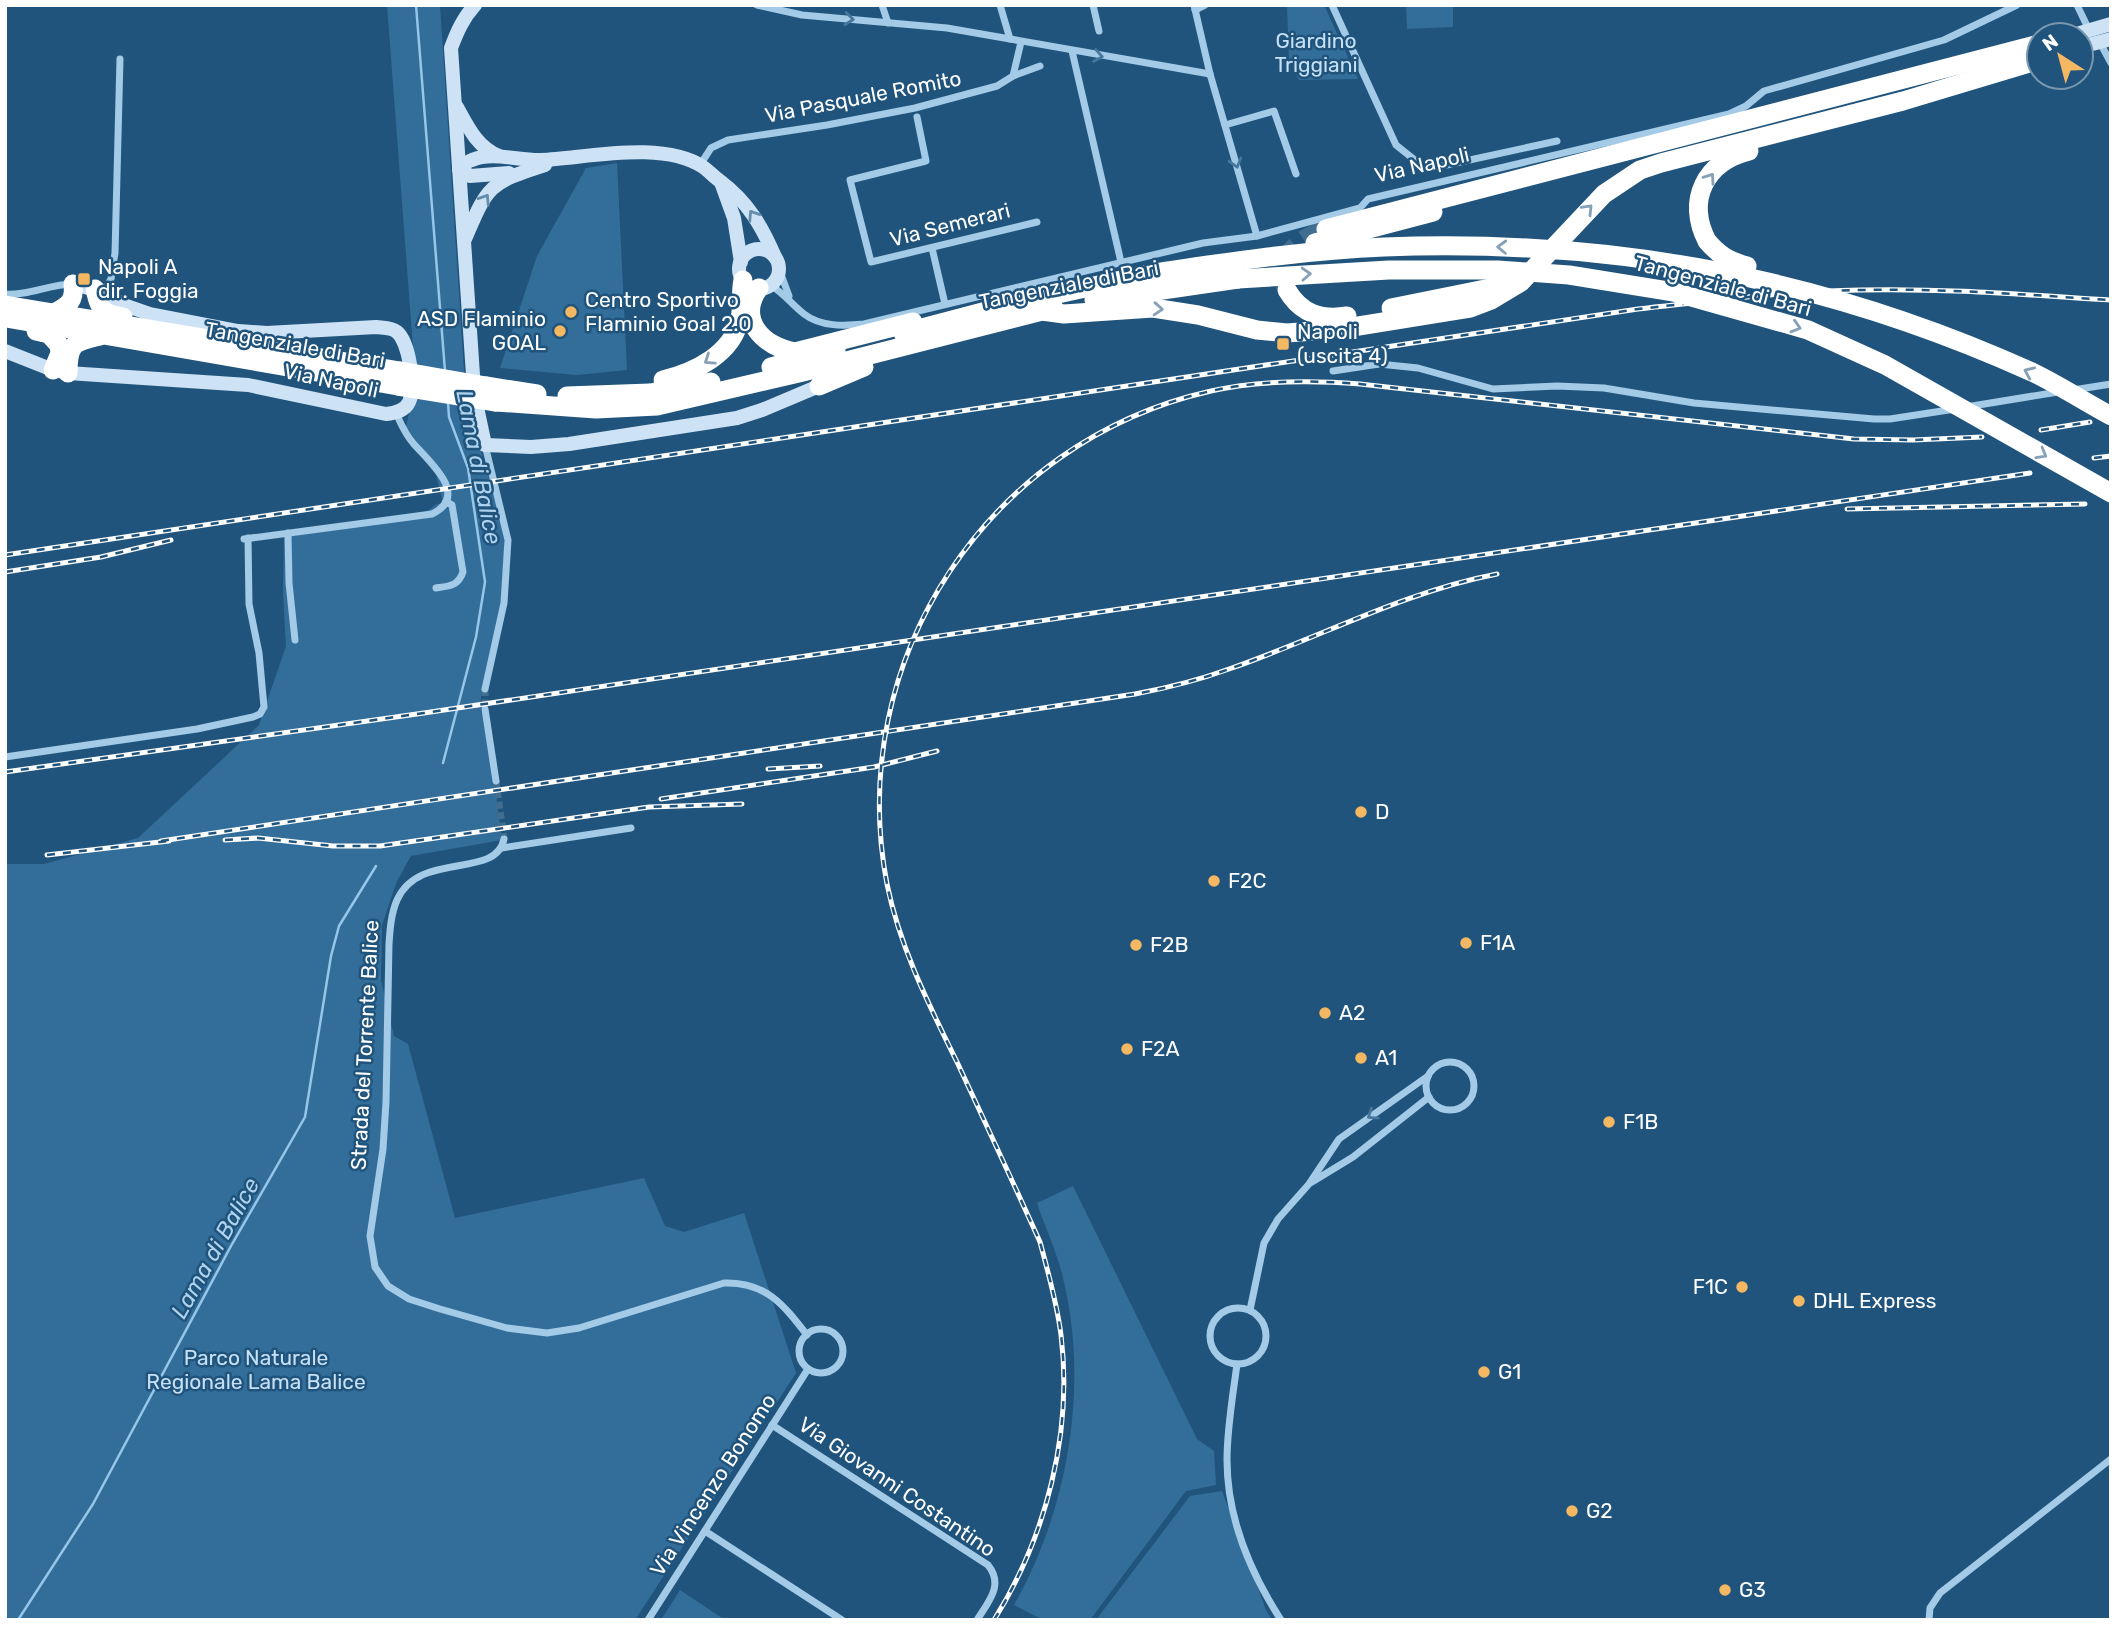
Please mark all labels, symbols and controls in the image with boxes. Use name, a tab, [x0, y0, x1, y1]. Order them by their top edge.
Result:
one-way arrow	[844, 11, 855, 26]
north arrow	[2025, 21, 2095, 91]
park label: Giardino Triggiani	[1274, 28, 1358, 77]
text: N	[2038, 29, 2063, 56]
one-way arrow	[1092, 47, 1104, 62]
street label: Via Pasquale Romito	[763, 65, 963, 128]
street label: Via Napoli	[1372, 141, 1472, 188]
one-way arrow	[1227, 157, 1242, 169]
one-way arrow	[1701, 173, 1714, 186]
one-way arrow	[476, 193, 489, 206]
street label: Via Semerari	[887, 197, 1013, 252]
one-way arrow	[1580, 205, 1593, 218]
one-way arrow	[749, 210, 761, 223]
one-way arrow	[1496, 239, 1507, 254]
street label: Tangenziale di Bari	[1632, 250, 1814, 321]
place label: Napoli A dir. Foggia	[98, 254, 199, 303]
street label: Tangenziale di Bari	[977, 255, 1161, 314]
one-way arrow	[1301, 267, 1312, 282]
marker: Napoli A dir. Foggia	[76, 271, 92, 287]
place label: Centro Sportivo Flaminio Goal 2.0	[585, 287, 752, 336]
one-way arrow	[1153, 301, 1164, 316]
marker: Centro Sportivo Flaminio Goal 2.0	[563, 304, 579, 320]
place label: ASD Flaminio GOAL	[417, 306, 546, 355]
street label: Tangenziale di Bari	[203, 316, 387, 373]
place label: Napoli (uscita 4)	[1297, 319, 1388, 368]
one-way arrow	[1790, 319, 1802, 333]
marker: ASD Flaminio GOAL	[552, 323, 568, 339]
marker: Napoli (uscita 4)	[1275, 336, 1291, 352]
one-way arrow	[703, 352, 716, 365]
street label: Via Napoli	[281, 358, 381, 403]
one-way arrow	[2024, 366, 2037, 380]
water label: Lama di Balice	[450, 387, 508, 547]
one-way arrow	[2034, 446, 2047, 459]
place label: D	[1375, 799, 1389, 824]
marker: D	[1353, 804, 1369, 820]
place label: F2C	[1228, 868, 1266, 893]
marker: F2C	[1206, 873, 1222, 889]
street label: Strada del Torrente Balice	[345, 919, 384, 1171]
place label: F1A	[1480, 930, 1515, 955]
place label: F2B	[1150, 932, 1188, 957]
marker: F1A	[1458, 935, 1474, 951]
marker: F2B	[1128, 937, 1144, 953]
place label: A2	[1339, 1000, 1365, 1025]
marker: A2	[1317, 1005, 1333, 1021]
place label: F2A	[1141, 1036, 1179, 1061]
marker: F2A	[1119, 1041, 1135, 1057]
place label: A1	[1375, 1045, 1397, 1070]
marker: A1	[1353, 1050, 1369, 1066]
one-way arrow	[1367, 1107, 1380, 1119]
place label: F1B	[1623, 1109, 1658, 1134]
marker: F1B	[1601, 1114, 1617, 1130]
water label: Lama di Balice	[165, 1173, 265, 1323]
place label: F1C	[1693, 1274, 1728, 1299]
marker: F1C	[1734, 1279, 1750, 1295]
place label: DHL Express	[1813, 1288, 1936, 1313]
marker: DHL Express	[1791, 1293, 1807, 1309]
park label: Parco Naturale Regionale Lama Balice	[146, 1345, 366, 1394]
place label: G1	[1498, 1359, 1521, 1384]
marker: G1	[1476, 1364, 1492, 1380]
street label: Via Vincenzo Bonomo	[644, 1389, 781, 1580]
street label: Via Giovanni Costantino	[794, 1411, 1001, 1562]
place label: G2	[1586, 1498, 1613, 1523]
marker: G2	[1564, 1503, 1580, 1519]
place label: G3	[1739, 1577, 1766, 1602]
marker: G3	[1717, 1582, 1733, 1598]

